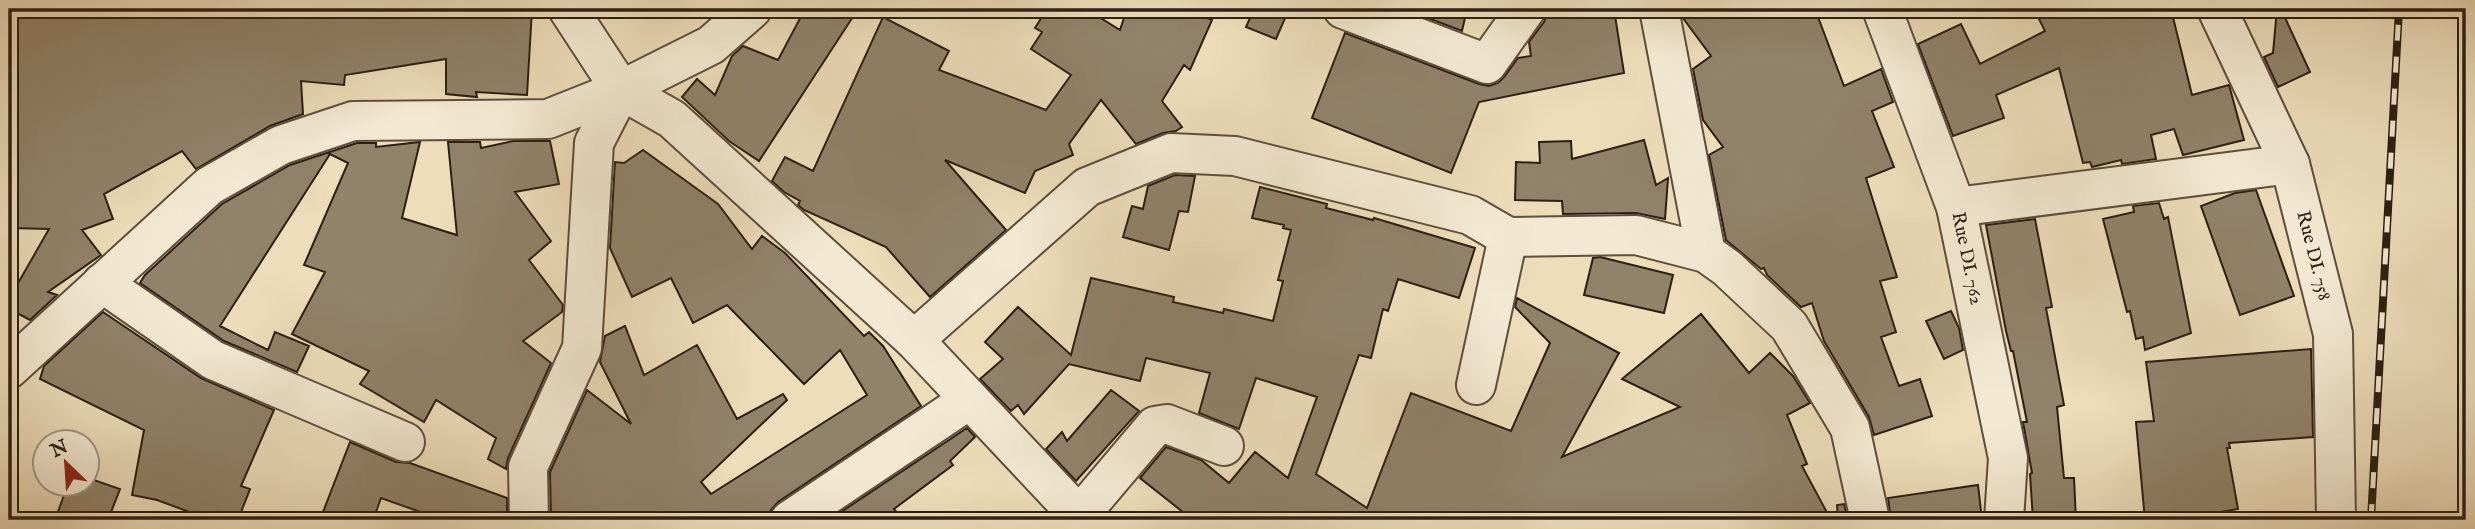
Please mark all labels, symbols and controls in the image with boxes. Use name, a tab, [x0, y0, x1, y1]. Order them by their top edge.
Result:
street label: Rue DI. 758	[2290, 208, 2336, 303]
street label: Rue DI. 762	[1945, 210, 1988, 307]
north arrow	[32, 428, 102, 498]
text: N	[46, 435, 73, 464]

